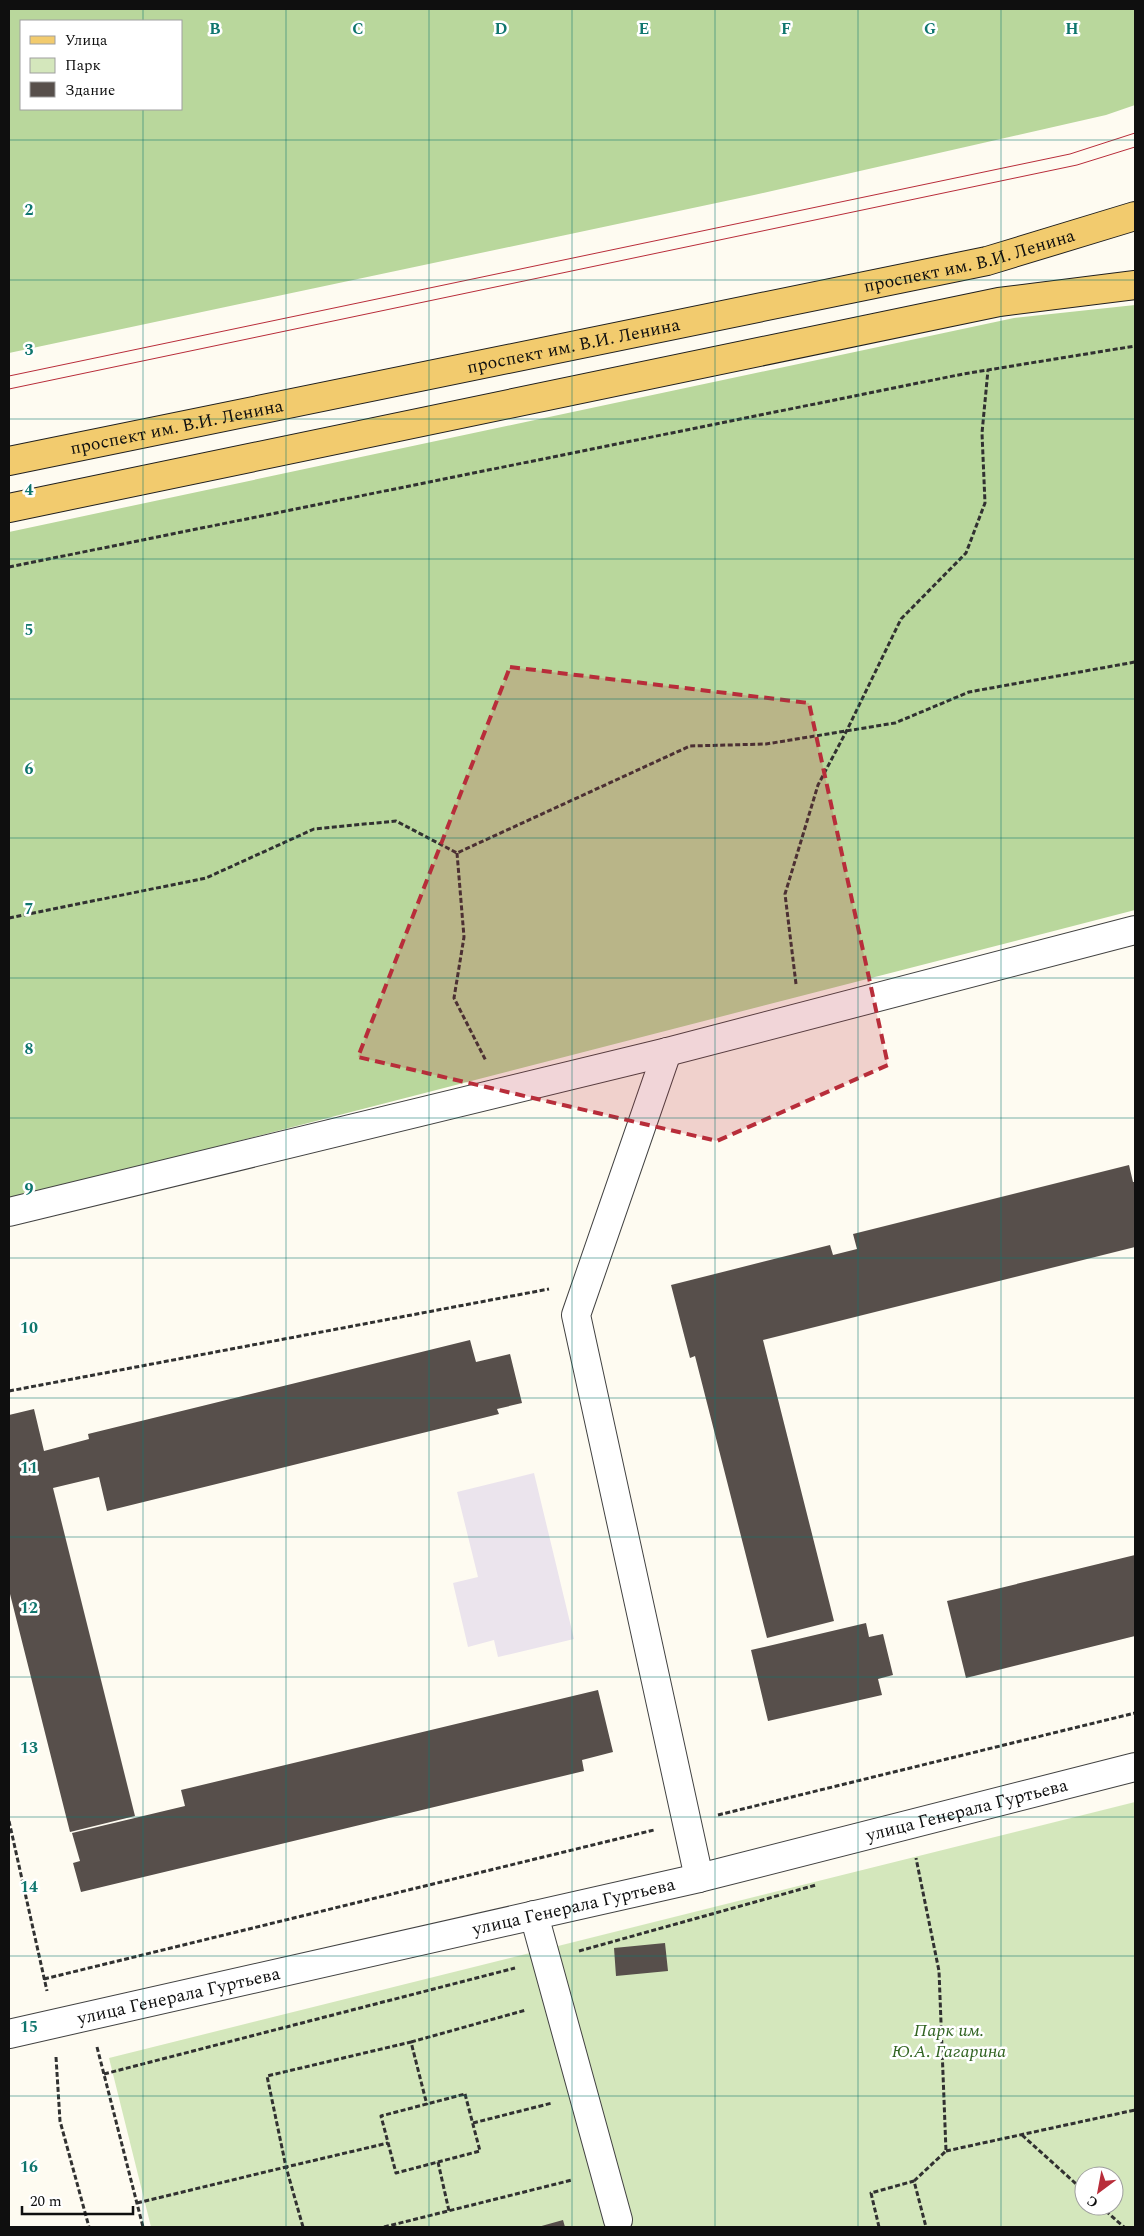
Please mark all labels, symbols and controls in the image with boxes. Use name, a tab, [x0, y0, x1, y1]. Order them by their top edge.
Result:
text: B	[209, 17, 221, 41]
text: C	[352, 17, 364, 41]
text: D	[495, 17, 508, 41]
text: E	[639, 17, 649, 41]
text: F	[781, 17, 791, 41]
text: G	[924, 17, 936, 41]
text: H	[1065, 17, 1079, 41]
legend	[20, 20, 182, 110]
text: Улица	[65, 29, 108, 52]
text: Парк	[65, 54, 101, 77]
text: Здание	[65, 79, 115, 102]
text: 2	[25, 198, 34, 222]
street label: проспект им. В.И. Ленина	[861, 221, 1078, 299]
street label: проспект им. В.И. Ленина	[464, 311, 682, 381]
text: 3	[25, 338, 34, 362]
street label: проспект им. В.И. Ленина	[68, 392, 286, 462]
text: 4	[25, 478, 34, 502]
text: 5	[25, 618, 33, 642]
text: 6	[25, 757, 34, 781]
text: 7	[25, 897, 34, 921]
text: 8	[25, 1037, 34, 1061]
text: 9	[25, 1177, 34, 1201]
text: 10	[20, 1316, 38, 1340]
text: 11	[20, 1456, 38, 1480]
text: 12	[20, 1596, 38, 1620]
text: 13	[20, 1736, 38, 1760]
street label: улица Генерала Гуртьева	[862, 1771, 1071, 1849]
street label: улица Генерала Гуртьева	[469, 1870, 678, 1943]
text: 14	[20, 1875, 38, 1899]
street label: улица Генерала Гуртьева	[74, 1960, 283, 2032]
text: 15	[20, 2015, 38, 2039]
park label: Парк им. Ю.А. Гагарина	[892, 2017, 1006, 2065]
text: 16	[20, 2155, 38, 2179]
north arrow	[1074, 2166, 1124, 2216]
scale bar	[22, 2184, 134, 2216]
text: 20 m	[30, 2190, 62, 2213]
text: С	[1083, 2190, 1102, 2213]

